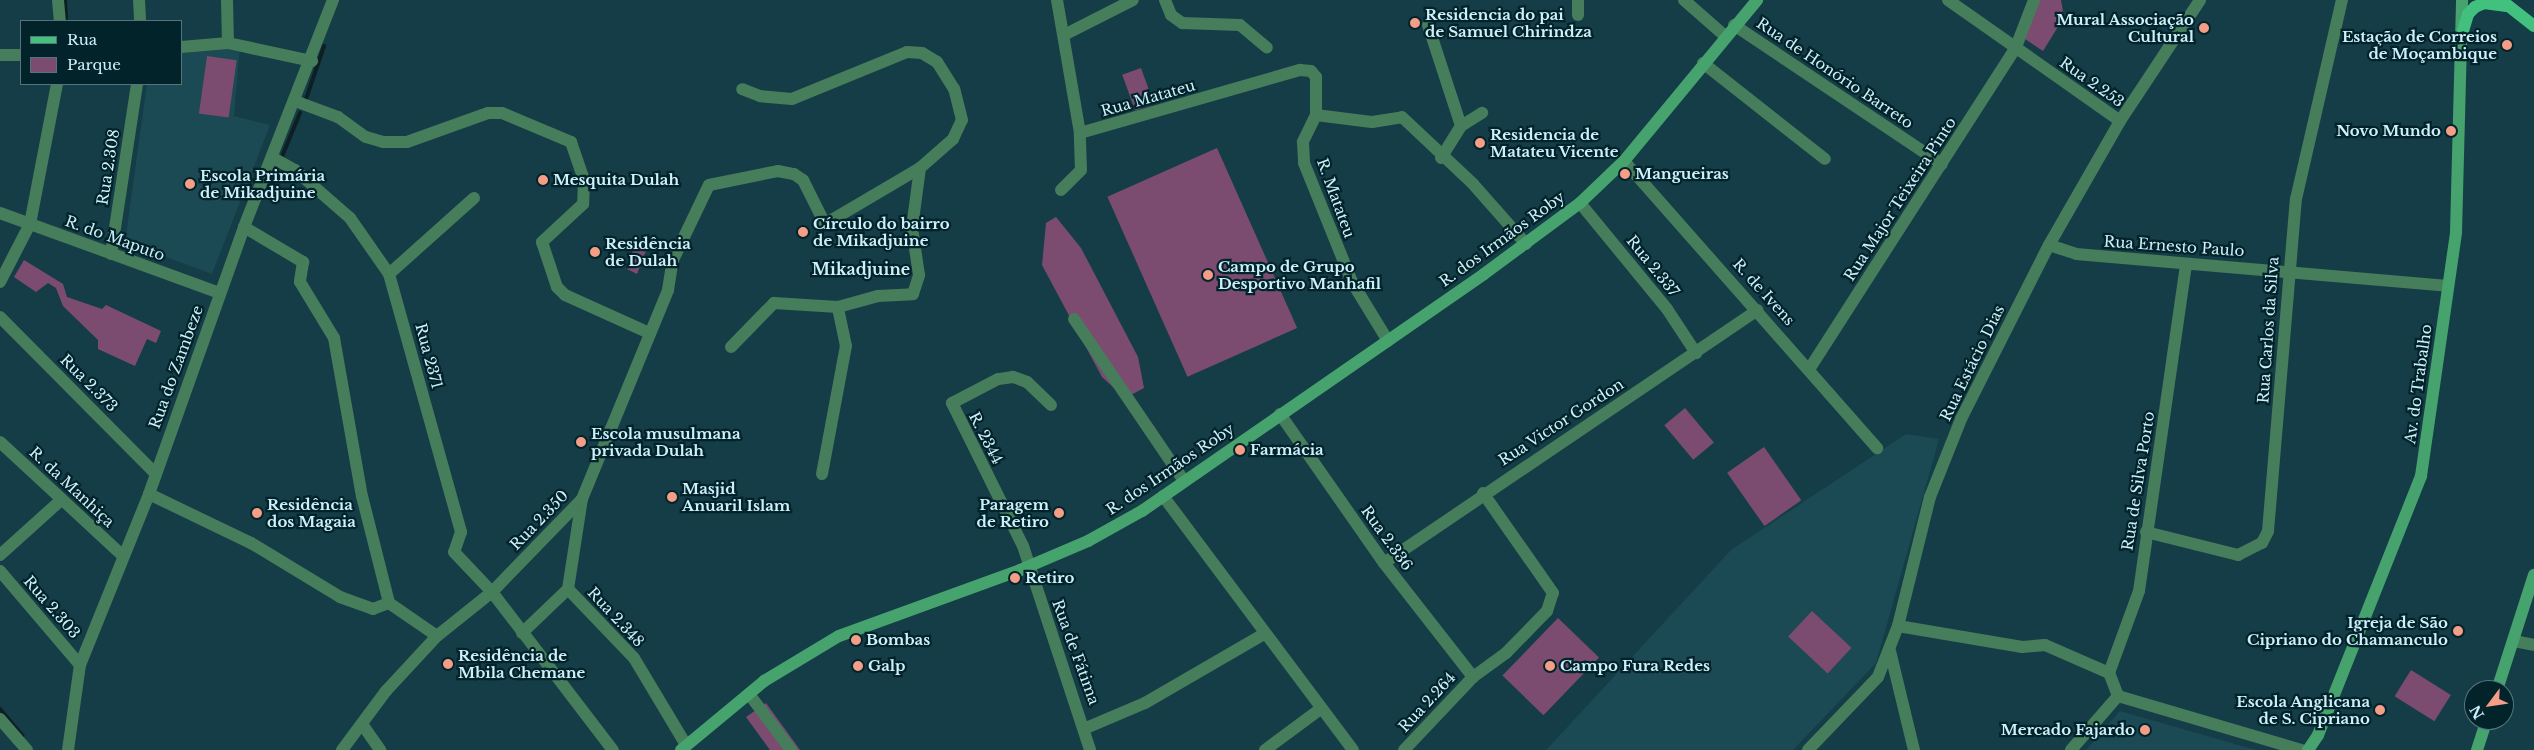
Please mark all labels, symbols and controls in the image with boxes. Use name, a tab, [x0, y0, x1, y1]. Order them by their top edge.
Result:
place label: Residencia do pai de Samuel Chirindza	[1425, 5, 1592, 40]
place label: Mural Associação Cultural	[2056, 10, 2194, 45]
street label: Rua de Honório Barreto	[1753, 14, 1917, 132]
marker: Residencia do pai de Samuel Chirindza	[1409, 17, 1421, 29]
legend	[20, 20, 182, 85]
marker: Mural Associação Cultural	[2198, 22, 2210, 34]
place label: Estação de Correios de Moçambique	[2342, 27, 2497, 62]
text: Rua	[67, 30, 97, 49]
marker: Estação de Correios de Moçambique	[2501, 39, 2513, 51]
street label: Rua 2.253	[2056, 53, 2128, 111]
text: Parque	[67, 55, 121, 74]
street label: Rua Matateu	[1099, 76, 1197, 120]
street label: Rua Major Teixeira Pinto	[1840, 113, 1960, 285]
place label: Novo Mundo	[2336, 122, 2441, 140]
place label: Residencia de Matateu Vicente	[1490, 125, 1619, 160]
marker: Novo Mundo	[2445, 125, 2457, 137]
street label: Rua 2.308	[93, 128, 123, 206]
marker: Residencia de Matateu Vicente	[1474, 137, 1486, 149]
street label: R. Matateu	[1313, 156, 1359, 240]
place label: Mangueiras	[1635, 165, 1729, 183]
place label: Escola Primária de Mikadjuine	[200, 166, 325, 201]
marker: Mangueiras	[1619, 168, 1631, 180]
place label: Mesquita Dulah	[553, 171, 679, 189]
marker: Mesquita Dulah	[537, 174, 549, 186]
marker: Escola Primária de Mikadjuine	[184, 178, 196, 190]
street label: R. dos Irmãos Roby	[1436, 187, 1568, 291]
street label: R. do Maputo	[63, 212, 167, 264]
place label: Círculo do bairro de Mikadjuine	[813, 214, 950, 249]
marker: Círculo do bairro de Mikadjuine	[797, 226, 809, 238]
street label: Rua 2.337	[1623, 232, 1683, 300]
street label: Rua Ernesto Paulo	[2103, 232, 2245, 260]
place label: Residência de Dulah	[605, 234, 691, 269]
marker: Residência de Dulah	[589, 246, 601, 258]
street label: R. de Ivens	[1729, 255, 1799, 329]
street label: Rua Carlos da Silva	[2254, 256, 2282, 404]
place label: Campo de Grupo Desportivo Manhafil	[1218, 257, 1381, 292]
district label: Mikadjuine	[812, 259, 910, 279]
marker: Campo de Grupo Desportivo Manhafil	[1202, 269, 1214, 281]
street label: Rua Estácio Dias	[1936, 302, 2008, 424]
street label: Rua do Zambeze	[145, 303, 207, 431]
street label: Rua 2371	[412, 321, 446, 391]
street label: Av. do Trabalho	[2401, 323, 2435, 445]
street label: Rua 2.373	[57, 351, 121, 415]
street label: Rua Victor Gordon	[1495, 375, 1627, 469]
street label: R. 2344	[965, 409, 1007, 467]
street label: Rua de Silva Porto	[2118, 410, 2158, 552]
street label: R. dos Irmãos Roby	[1103, 419, 1237, 519]
place label: Escola musulmana privada Dulah	[591, 424, 741, 459]
marker: Escola musulmana privada Dulah	[575, 436, 587, 448]
place label: Farmácia	[1250, 441, 1324, 459]
street label: R. da Manhiça	[26, 443, 118, 531]
marker: Farmácia	[1234, 444, 1246, 456]
place label: Masjid Anuaril Islam	[682, 479, 790, 514]
street label: Rua 2.350	[506, 486, 572, 554]
marker: Masjid Anuaril Islam	[666, 491, 678, 503]
place label: Residência dos Magaia	[267, 495, 356, 530]
place label: Paragem de Retiro	[976, 495, 1049, 530]
street label: Rua 2.336	[1357, 502, 1417, 574]
marker: Residência dos Magaia	[251, 507, 263, 519]
marker: Paragem de Retiro	[1053, 507, 1065, 519]
place label: Retiro	[1025, 569, 1074, 587]
street label: Rua 2.303	[20, 572, 84, 642]
marker: Retiro	[1009, 572, 1021, 584]
street label: Rua 2.348	[584, 584, 648, 650]
street label: Rua de Fátima	[1049, 597, 1103, 707]
place label: Igreja de São Cipriano do Chamanculo	[2247, 613, 2448, 648]
marker: Igreja de São Cipriano do Chamanculo	[2452, 625, 2464, 637]
place label: Bombas	[866, 631, 930, 649]
marker: Bombas	[850, 634, 862, 646]
place label: Residência de Mbila Chemane	[458, 646, 585, 681]
place label: Galp	[868, 657, 906, 675]
place label: Campo Fura Redes	[1560, 657, 1710, 675]
marker: Residência de Mbila Chemane	[442, 658, 454, 670]
marker: Galp	[852, 660, 864, 672]
marker: Campo Fura Redes	[1544, 660, 1556, 672]
street label: Rua 2.264	[1395, 668, 1459, 736]
north arrow	[2464, 680, 2514, 730]
place label: Escola Anglicana de S. Cipriano	[2236, 692, 2370, 727]
text: N	[2466, 702, 2488, 722]
marker: Escola Anglicana de S. Cipriano	[2374, 704, 2386, 716]
place label: Mercado Fajardo	[2001, 721, 2135, 739]
marker: Mercado Fajardo	[2139, 724, 2151, 736]

